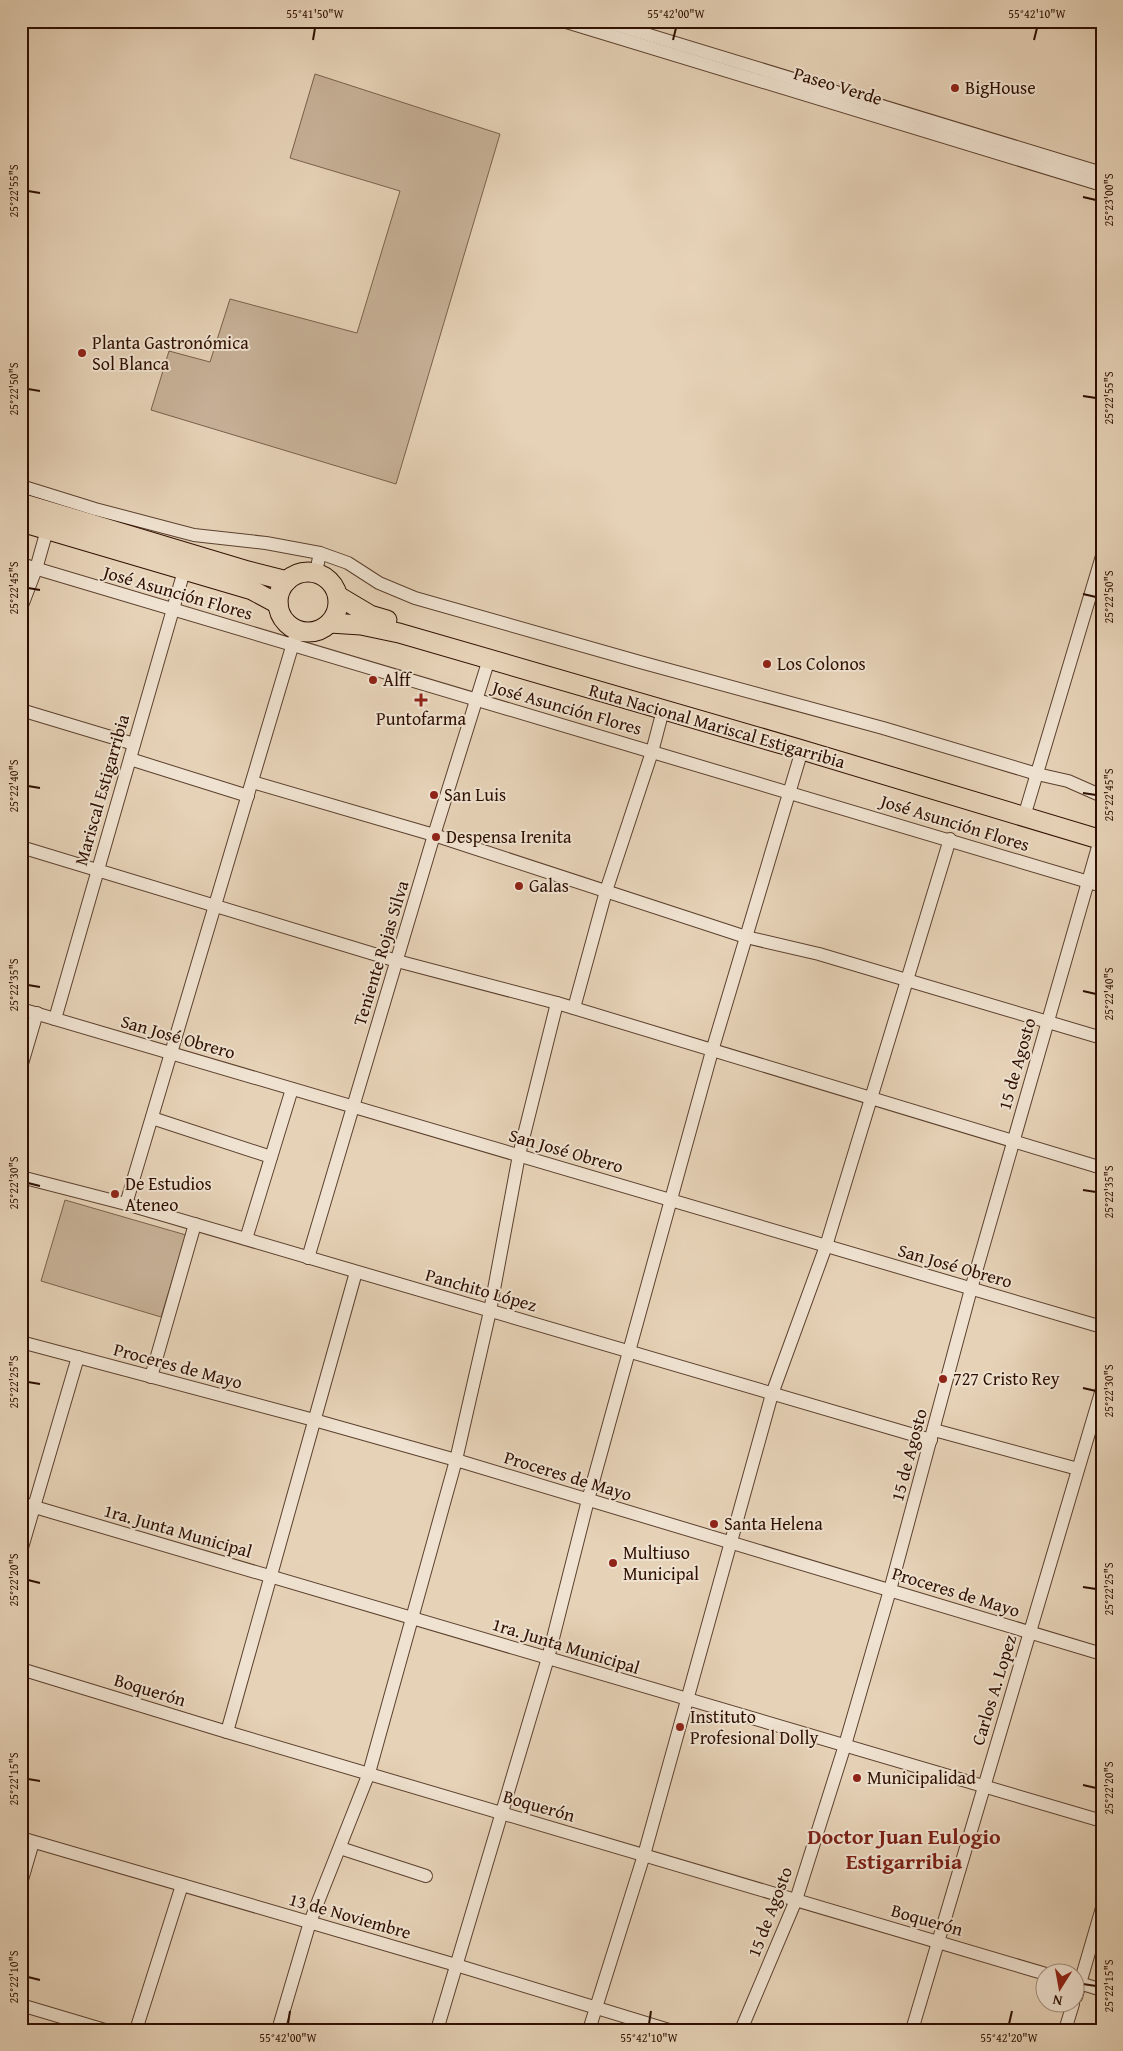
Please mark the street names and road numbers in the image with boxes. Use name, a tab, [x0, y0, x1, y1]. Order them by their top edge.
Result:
street label: Paseo Verde	[791, 59, 886, 112]
street label: José Asunción Flores	[98, 558, 256, 627]
street label: José Asunción Flores	[487, 673, 645, 742]
street label: Ruta Nacional Mariscal Estigarribia	[586, 676, 849, 775]
street label: Mariscal Estigarribia	[67, 711, 136, 869]
street label: José Asunción Flores	[875, 786, 1033, 858]
street label: Teniente Rojas Silva	[346, 877, 416, 1029]
street label: San José Obrero	[118, 1007, 239, 1066]
street label: 15 de Agosto	[990, 1014, 1043, 1113]
street label: San José Obrero	[506, 1121, 627, 1180]
street label: San José Obrero	[895, 1236, 1016, 1295]
street label: Panchito López	[422, 1261, 540, 1318]
street label: Proceres de Mayo	[111, 1335, 245, 1396]
street label: 15 de Agosto	[883, 1405, 934, 1504]
street label: Proceres de Mayo	[501, 1443, 635, 1508]
street label: 1ra. Junta Municipal	[101, 1496, 255, 1565]
street label: Proceres de Mayo	[889, 1559, 1023, 1624]
street label: 1ra. Junta Municipal	[489, 1610, 643, 1681]
street label: Carlos A. Lopez	[964, 1631, 1023, 1748]
street label: Boquerón	[111, 1666, 189, 1713]
street label: Boquerón	[500, 1782, 578, 1829]
street label: 15 de Agosto	[740, 1863, 799, 1961]
street label: 13 de Noviembre	[286, 1885, 414, 1946]
street label: Boquerón	[888, 1896, 966, 1943]

